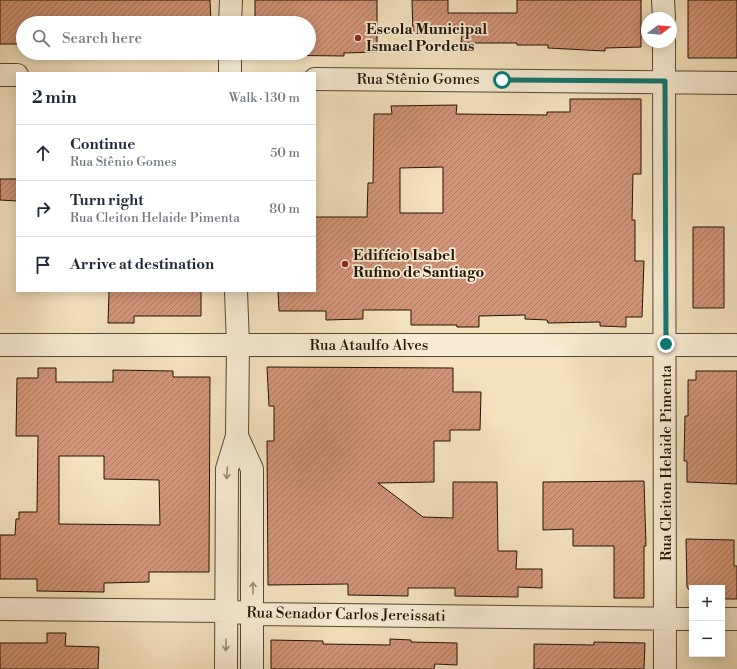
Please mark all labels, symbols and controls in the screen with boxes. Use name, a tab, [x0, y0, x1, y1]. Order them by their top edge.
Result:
north arrow	[641, 12, 677, 48]
search box	[16, 16, 316, 60]
place label: Escola Municipal Ismael Pordeus	[366, 20, 487, 56]
icon: search	[30, 27, 52, 49]
text: Search here	[62, 29, 142, 48]
marker: Escola Municipal Ismael Pordeus	[353, 33, 363, 43]
street label: Rua Stênio Gomes	[356, 70, 480, 89]
route start	[493, 71, 511, 89]
text: 2 min	[32, 87, 77, 109]
text: Walk · 130 m	[229, 90, 300, 106]
text: Continue	[70, 135, 135, 154]
icon: ahead	[32, 142, 54, 164]
text: 50 m	[270, 145, 300, 161]
text: Rua Stênio Gomes	[70, 154, 177, 170]
text: Turn right	[70, 191, 144, 210]
icon: right	[32, 198, 54, 220]
text: 80 m	[269, 201, 300, 217]
text: Rua Cleiton Helaide Pimenta	[70, 210, 240, 226]
place label: Edifício Isabel Rufino de Santiago	[353, 246, 484, 282]
icon: arrive	[32, 254, 54, 276]
text: Arrive at destination	[70, 255, 214, 274]
marker: Edifício Isabel Rufino de Santiago	[340, 259, 350, 269]
route end	[657, 335, 675, 353]
street label: Rua Ataulfo Alves	[310, 336, 428, 355]
street label: Rua Cleiton Helaide Pimenta	[657, 365, 676, 561]
one-way arrow	[224, 466, 231, 479]
one-way arrow	[249, 582, 257, 595]
map controls	[689, 585, 725, 657]
button: +	[689, 585, 725, 621]
street label: Rua Senador Carlos Jereissati	[246, 603, 446, 626]
button: −	[689, 621, 725, 657]
one-way arrow	[223, 638, 230, 651]

